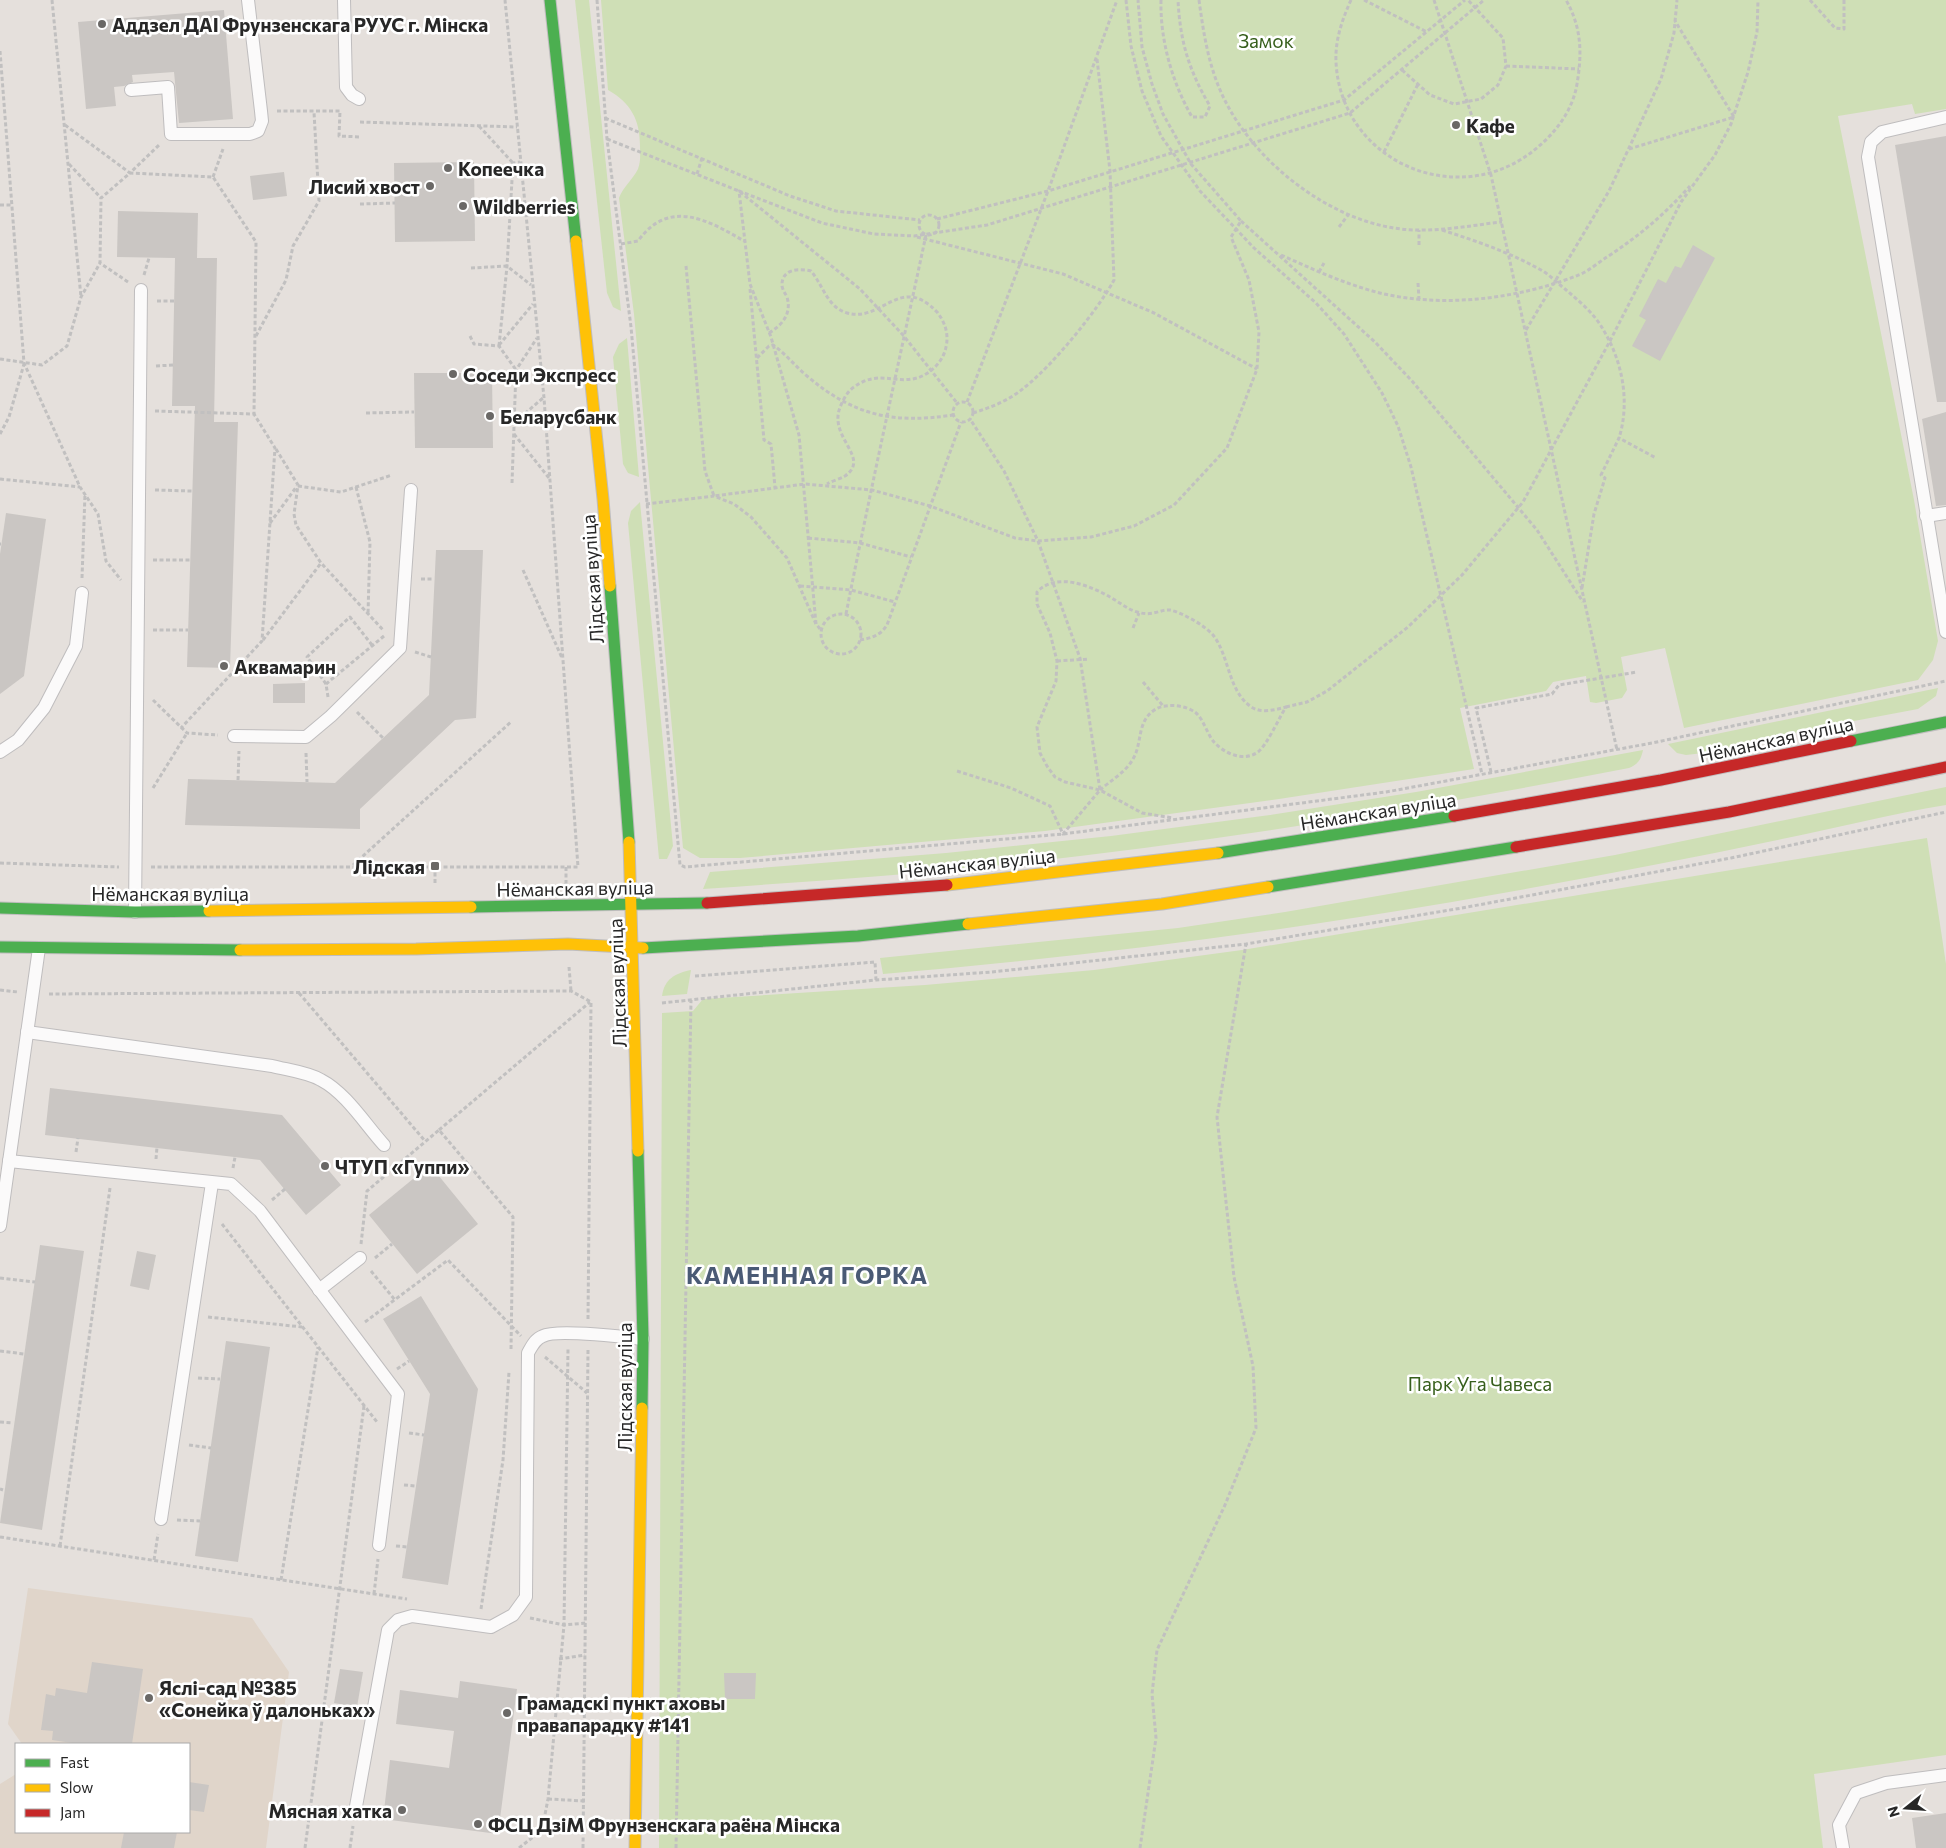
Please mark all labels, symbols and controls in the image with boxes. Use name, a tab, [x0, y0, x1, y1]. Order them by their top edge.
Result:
place label: Аддзел ДАІ Фрунзенскага РУУС г. Мінска	[112, 13, 488, 36]
marker: Аддзел ДАІ Фрунзенскага РУУС г. Мінска	[96, 18, 108, 30]
park label: Замок	[1238, 29, 1294, 52]
place label: Кафе	[1466, 114, 1515, 137]
marker: Кафе	[1450, 119, 1462, 131]
place label: Копеечка	[458, 157, 544, 180]
marker: Копеечка	[442, 162, 454, 174]
place label: Лисий хвост	[309, 175, 420, 198]
marker: Лисий хвост	[424, 180, 436, 192]
place label: Wildberries	[473, 195, 576, 218]
marker: Wildberries	[457, 200, 469, 212]
place label: Соседи Экспресс	[463, 363, 616, 386]
marker: Соседи Экспресс	[447, 368, 459, 380]
place label: Беларусбанк	[500, 405, 617, 428]
marker: Беларусбанк	[484, 410, 496, 422]
street label: Лідская вуліца	[576, 514, 608, 644]
place label: Аквамарин	[234, 655, 336, 678]
marker: Аквамарин	[218, 660, 230, 672]
street label: Нёманская вуліца	[1697, 711, 1855, 767]
street label: Нёманская вуліца	[1298, 787, 1458, 835]
street label: Нёманская вуліца	[897, 843, 1057, 883]
place label: Лідская	[353, 855, 425, 878]
marker: Лідская	[429, 860, 441, 872]
street label: Нёманская вуліца	[496, 875, 654, 901]
street label: Нёманская вуліца	[91, 882, 249, 905]
street label: Лідская вуліца	[603, 918, 631, 1048]
place label: ЧТУП «Гуппи»	[335, 1155, 470, 1178]
marker: ЧТУП «Гуппи»	[319, 1160, 331, 1172]
district label: КАМЕННАЯ ГОРКА	[686, 1260, 928, 1289]
street label: Лідская вуліца	[613, 1322, 636, 1452]
park label: Парк Уга Чавеса	[1408, 1372, 1552, 1395]
place label: Яслі-сад №385 «Сонейка ў далоньках»	[159, 1676, 375, 1721]
place label: Грамадскі пункт аховы правапарадку #141	[517, 1691, 725, 1736]
marker: Яслі-сад №385 «Сонейка ў далоньках»	[143, 1692, 155, 1704]
marker: Грамадскі пункт аховы правапарадку #141	[501, 1707, 513, 1719]
legend	[15, 1743, 190, 1833]
text: Fast	[60, 1753, 89, 1771]
text: Slow	[60, 1778, 93, 1796]
north arrow	[1881, 1783, 1931, 1833]
place label: Мясная хатка	[268, 1799, 392, 1822]
text: Jam	[60, 1803, 85, 1821]
marker: Мясная хатка	[396, 1804, 408, 1816]
text: N	[1883, 1804, 1903, 1819]
place label: ФСЦ ДзіМ Фрунзенскага раёна Мінска	[488, 1813, 840, 1836]
marker: ФСЦ ДзіМ Фрунзенскага раёна Мінска	[472, 1818, 484, 1830]

